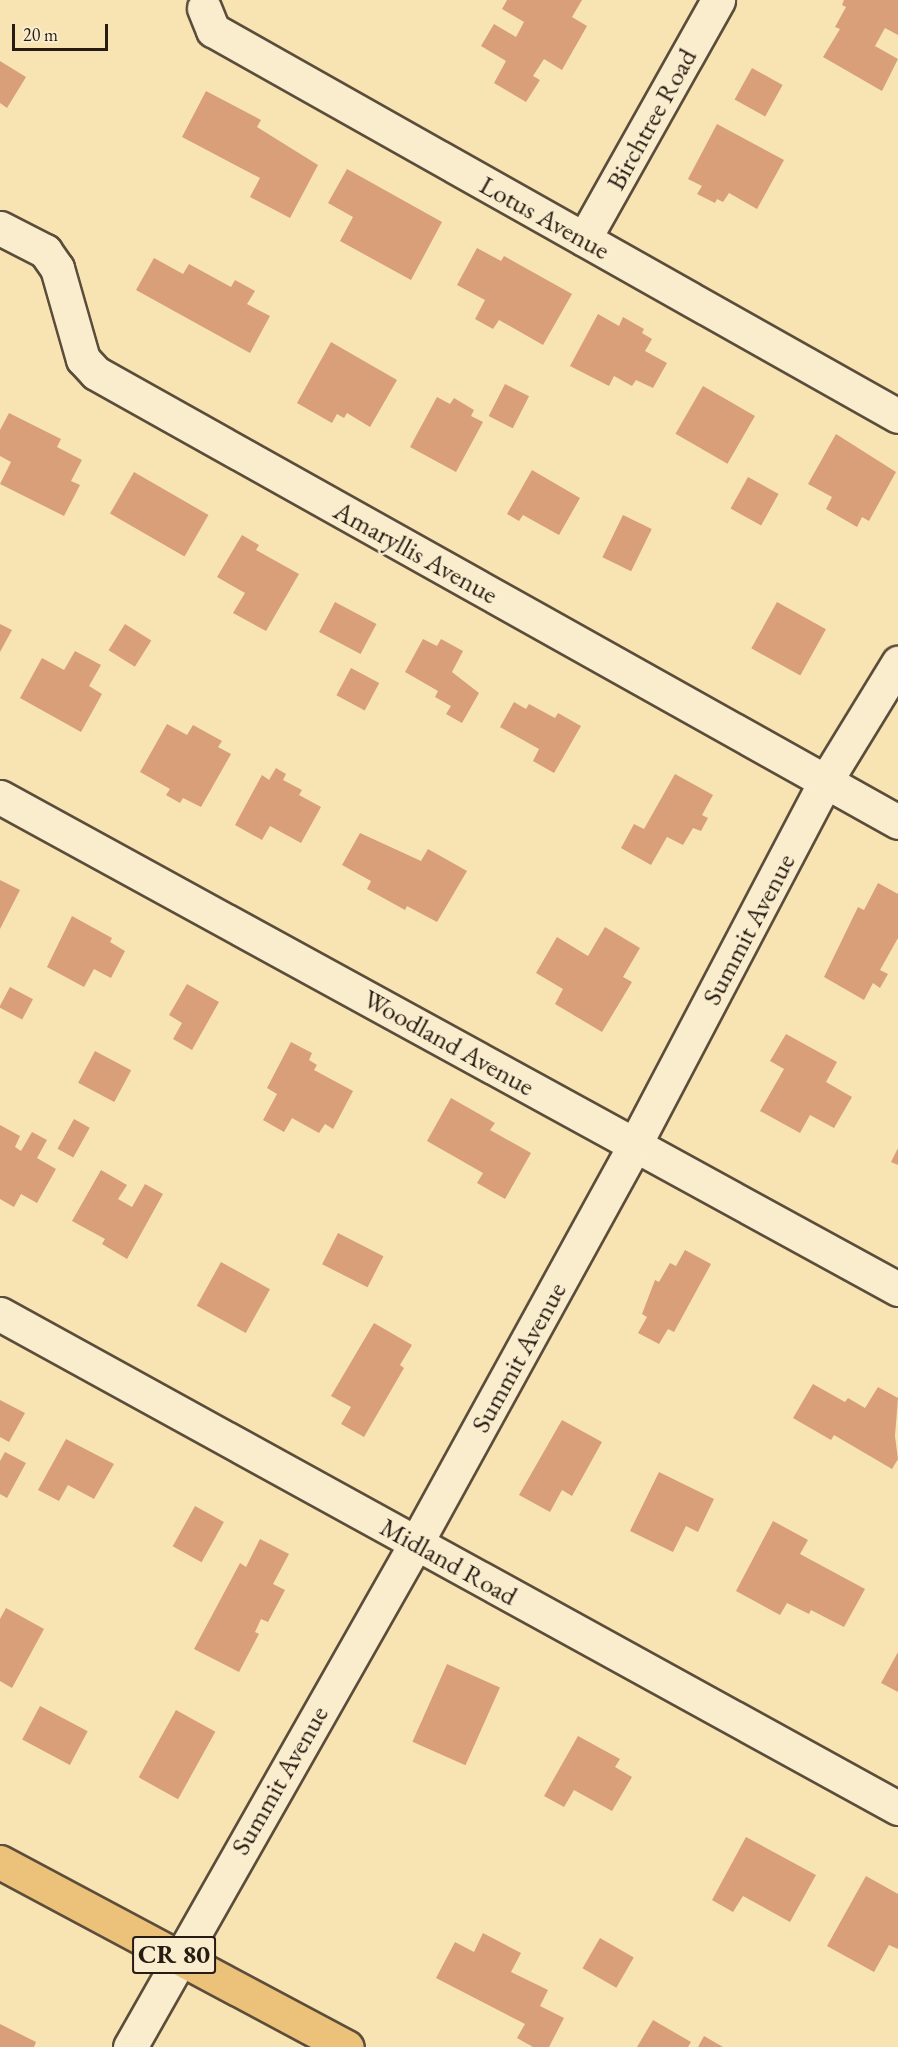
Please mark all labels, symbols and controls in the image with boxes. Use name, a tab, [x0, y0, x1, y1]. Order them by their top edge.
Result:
scale bar	[15, 12, 111, 50]
text: 20 m	[23, 23, 58, 46]
street label: Birchtree Road	[599, 43, 703, 195]
street label: Lotus Avenue	[474, 168, 616, 266]
street label: Amaryllis Avenue	[328, 494, 504, 610]
street label: Summit Avenue	[695, 848, 801, 1010]
street label: Woodland Avenue	[358, 982, 540, 1102]
street label: Summit Avenue	[463, 1276, 573, 1438]
street label: Midland Road	[375, 1510, 523, 1612]
street label: Summit Avenue	[223, 1700, 335, 1860]
road number: CR 80	[132, 1932, 216, 1978]

